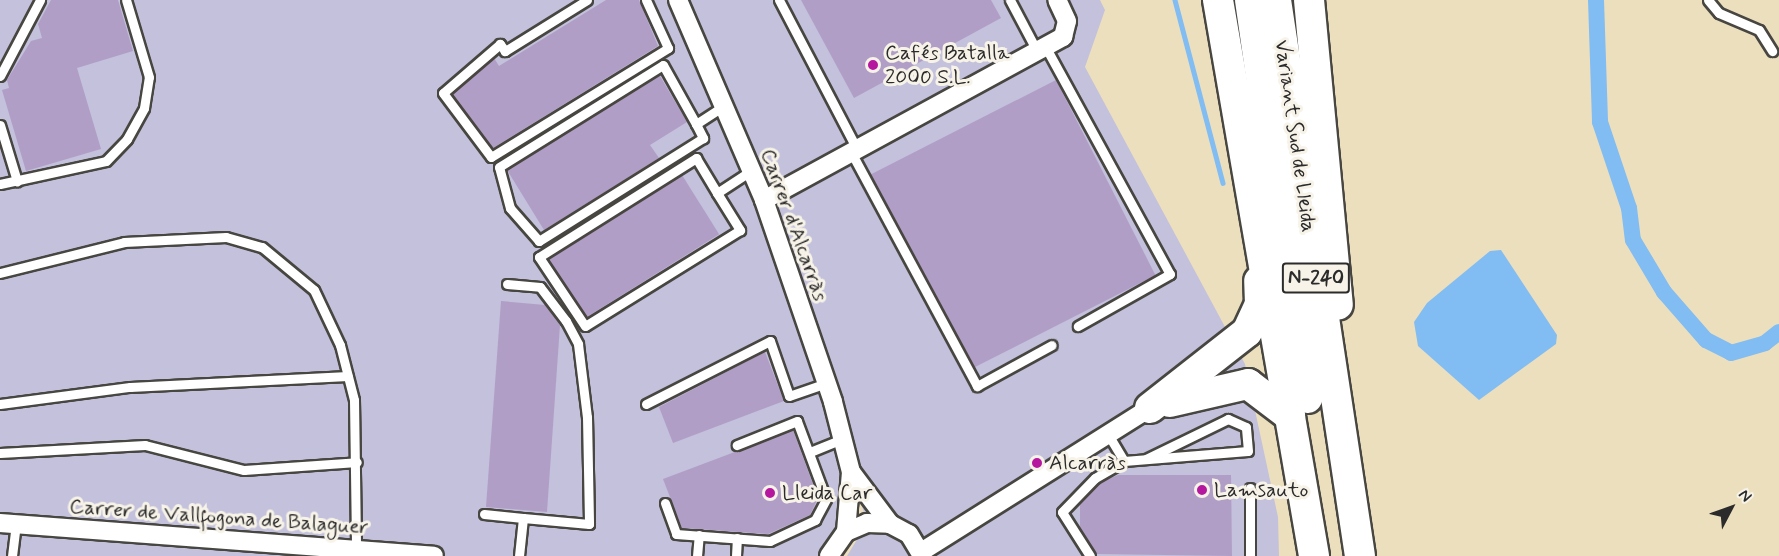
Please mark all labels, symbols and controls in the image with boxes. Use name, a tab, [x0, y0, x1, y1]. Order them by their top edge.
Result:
street label: Variant Sud de Lleida	[1269, 36, 1321, 236]
place label: Cafés Batalla 2000 S.L.	[885, 40, 1007, 90]
marker: Cafés Batalla 2000 S.L.	[866, 58, 880, 72]
street label: Carrer d'Alcarràs	[755, 146, 833, 304]
road number: N-240	[1282, 261, 1350, 295]
place label: Alcarràs	[1049, 450, 1126, 476]
marker: Alcarràs	[1030, 456, 1044, 470]
place label: Lamsauto	[1214, 477, 1308, 503]
north arrow	[1701, 478, 1761, 538]
place label: Lleida Car	[782, 480, 874, 506]
marker: Lamsauto	[1195, 483, 1209, 497]
text: N	[1734, 485, 1756, 507]
marker: Lleida Car	[763, 486, 777, 500]
street label: Carrer de Vallfogona de Balaguer	[71, 494, 367, 540]

